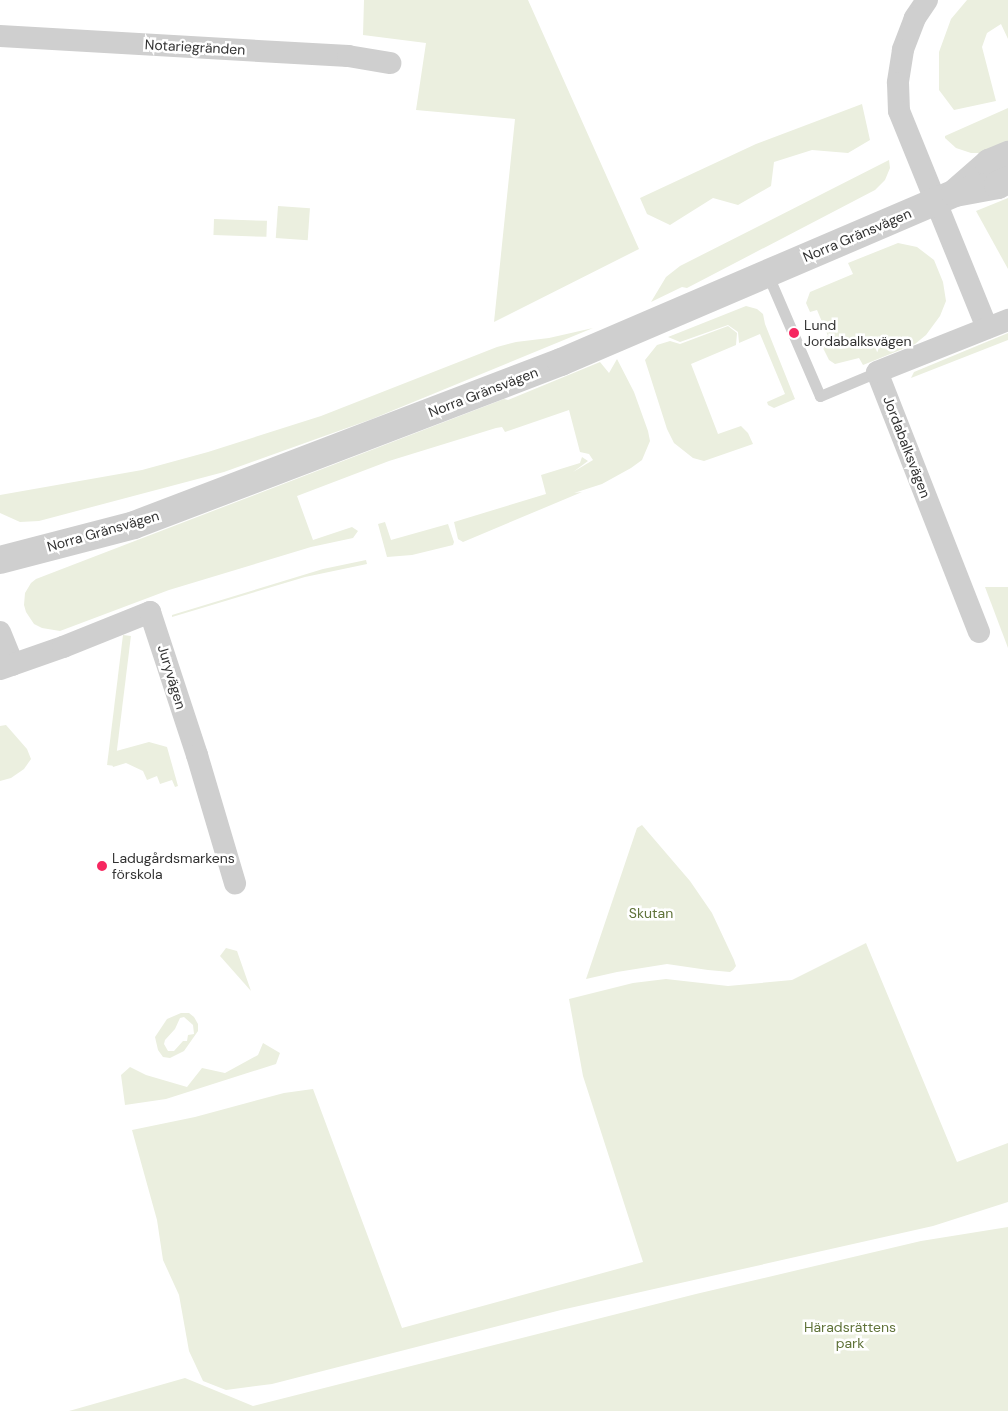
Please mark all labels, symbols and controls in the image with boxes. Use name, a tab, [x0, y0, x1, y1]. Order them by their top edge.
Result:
street label: Notariegränden	[144, 36, 246, 58]
street label: Norra Gränsvägen	[800, 205, 914, 265]
place label: Lund Jordabalksvägen	[804, 317, 912, 350]
marker: Lund Jordabalksvägen	[788, 327, 800, 339]
street label: Norra Gränsvägen	[426, 363, 540, 421]
street label: Jordabalksvägen	[880, 394, 934, 500]
street label: Norra Gränsvägen	[45, 507, 161, 555]
street label: Juryvägen	[154, 643, 190, 711]
place label: Ladugårdsmarkens förskola	[112, 850, 235, 882]
marker: Ladugårdsmarkens förskola	[96, 860, 108, 872]
park label: Skutan	[629, 905, 673, 921]
park label: Häradsrättens park	[804, 1319, 896, 1351]

